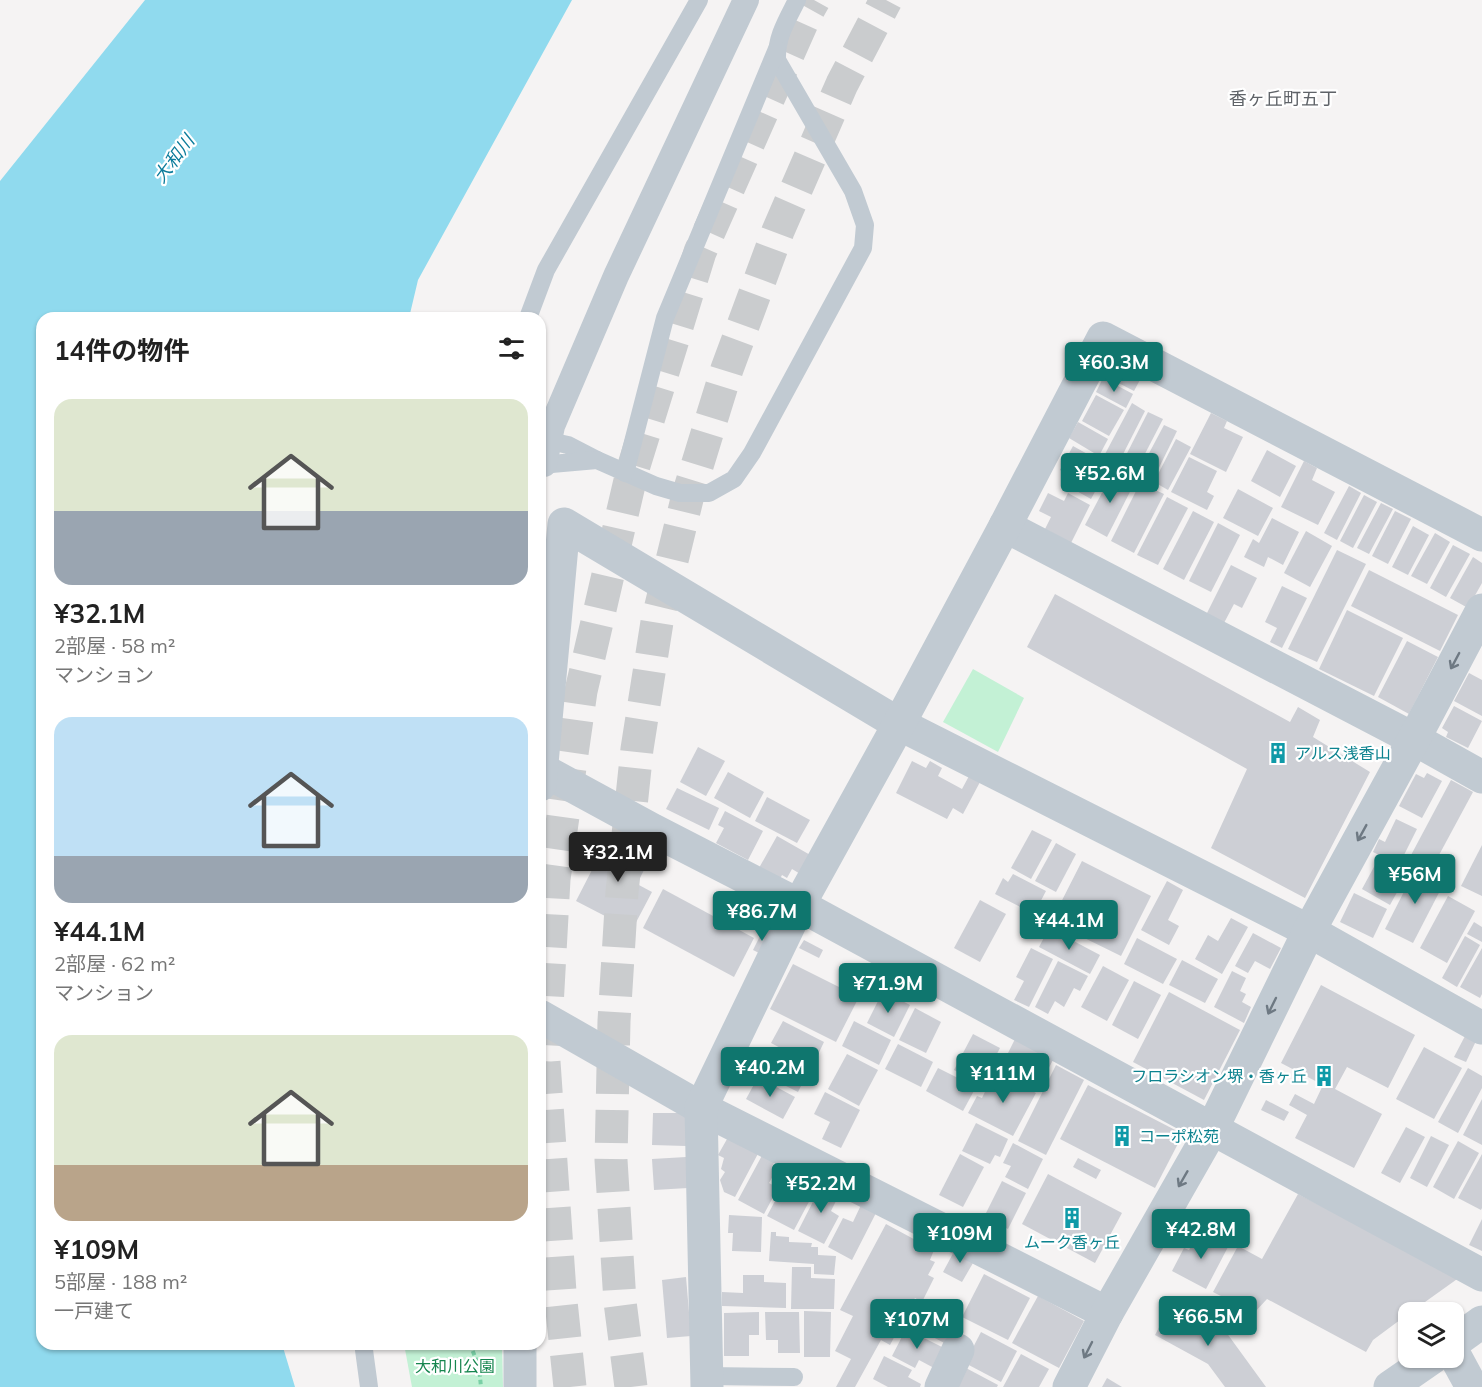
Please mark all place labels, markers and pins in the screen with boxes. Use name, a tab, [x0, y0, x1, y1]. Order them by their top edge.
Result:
pin: ¥60.3M	[1065, 342, 1163, 393]
pin: ¥52.6M	[1061, 453, 1159, 504]
building icon: アルス浅香山	[1266, 741, 1290, 765]
place label: アルス浅香山	[1295, 743, 1391, 763]
pin: ¥32.1M	[569, 832, 667, 883]
pin: ¥56M	[1379, 854, 1451, 905]
pin: ¥86.7M	[713, 891, 811, 942]
pin: ¥44.1M	[1020, 900, 1118, 951]
pin: ¥71.9M	[839, 963, 937, 1014]
pin: ¥40.2M	[721, 1047, 819, 1098]
pin: ¥111M	[961, 1053, 1045, 1104]
building icon: フロラシオン堺・香ヶ丘	[1312, 1064, 1336, 1088]
place label: フロラシオン堺・香ヶ丘	[1131, 1066, 1307, 1086]
building icon: コーポ松苑	[1110, 1124, 1134, 1148]
place label: コーポ松苑	[1139, 1126, 1219, 1146]
pin: ¥52.2M	[772, 1163, 870, 1214]
building icon: ムーク香ヶ丘	[1060, 1206, 1084, 1230]
pin: ¥42.8M	[1152, 1209, 1250, 1260]
pin: ¥109M	[918, 1213, 1002, 1264]
place label: ムーク香ヶ丘	[1024, 1232, 1120, 1252]
pin: ¥66.5M	[1159, 1296, 1257, 1347]
pin: ¥107M	[875, 1299, 959, 1350]

